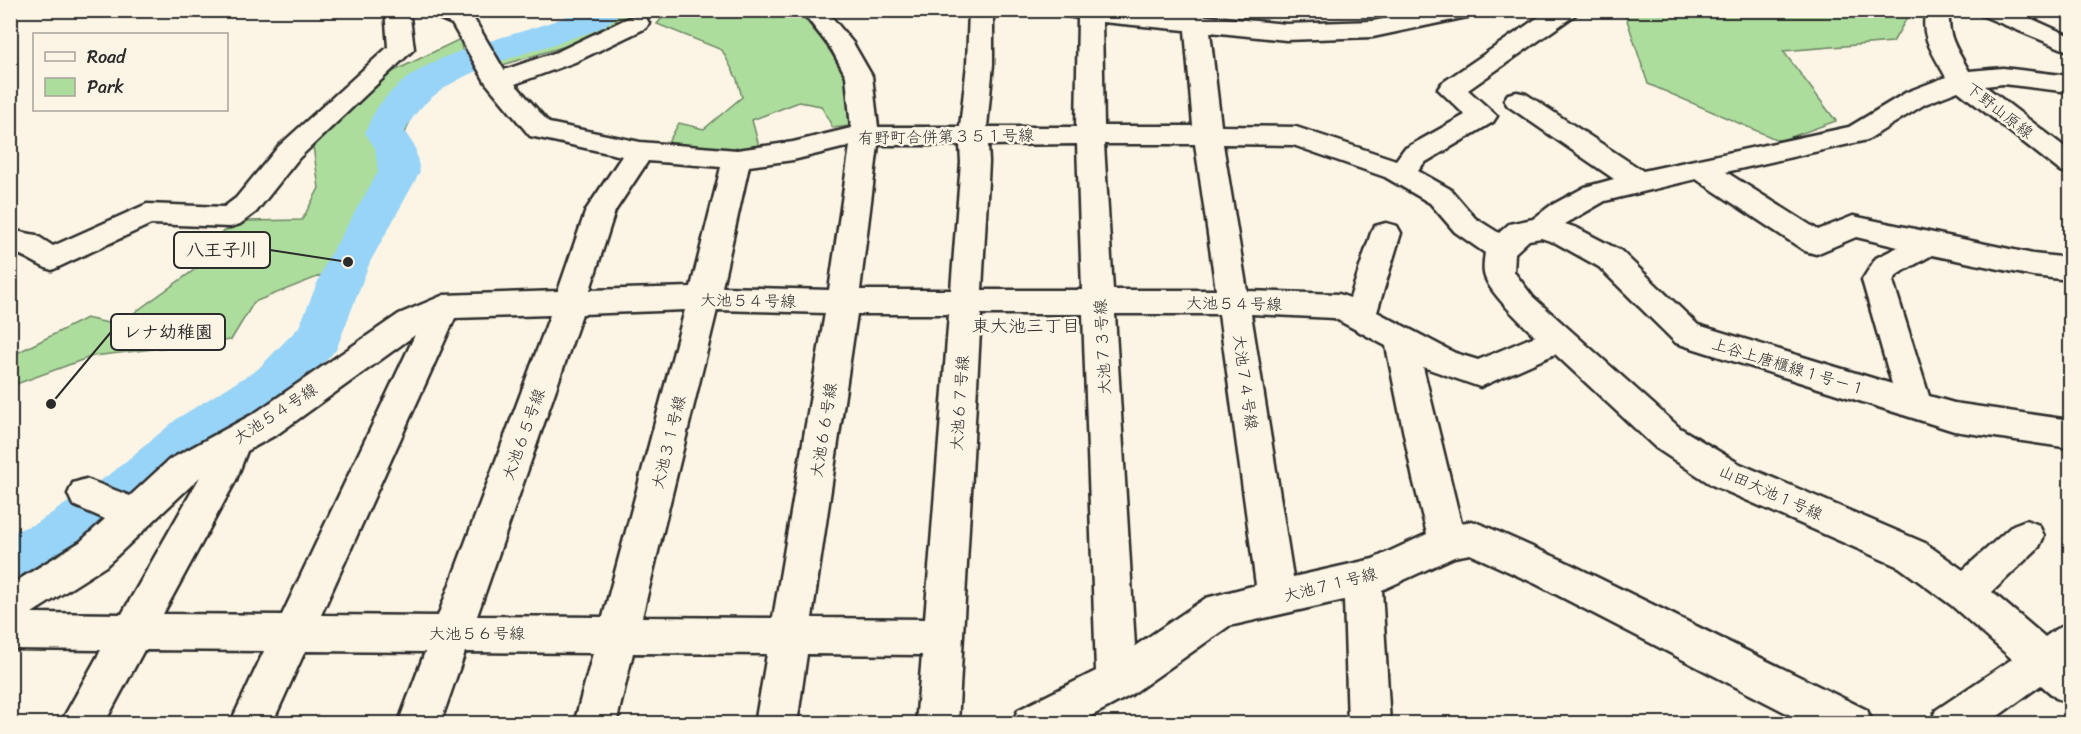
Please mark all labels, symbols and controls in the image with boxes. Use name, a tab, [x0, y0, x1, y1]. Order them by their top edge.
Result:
legend	[33, 33, 228, 111]
text: Road	[87, 41, 127, 73]
text: Park	[87, 71, 124, 103]
street label: 下野山原線	[1959, 74, 2040, 146]
street label: 有野町合併第３５１号線	[858, 120, 1034, 153]
callout: 八王子川	[174, 232, 270, 268]
text: 八王子川	[186, 234, 258, 266]
street label: 大池５４号線	[700, 285, 796, 316]
street label: 大池５４号線	[1186, 288, 1282, 319]
street label: 大池７３号線	[1086, 298, 1119, 396]
district label: 東大池三丁目	[972, 310, 1080, 342]
callout: レナ幼稚園	[111, 314, 225, 350]
text: レナ幼稚園	[123, 316, 213, 348]
street label: 上谷上唐櫃線１号ー１	[1708, 329, 1870, 404]
street label: 大池７４号線	[1224, 333, 1267, 432]
street label: 大池６７号線	[942, 354, 977, 452]
street label: 大池５４号線	[227, 375, 323, 452]
street label: 大池６６号線	[802, 380, 845, 480]
street label: 大池６５号線	[493, 384, 554, 484]
street label: 大池３１号線	[643, 392, 694, 492]
street label: 山田大池１号線	[1714, 456, 1828, 528]
street label: 大池７１号線	[1280, 559, 1380, 610]
street label: 大池５６号線	[429, 619, 525, 648]

